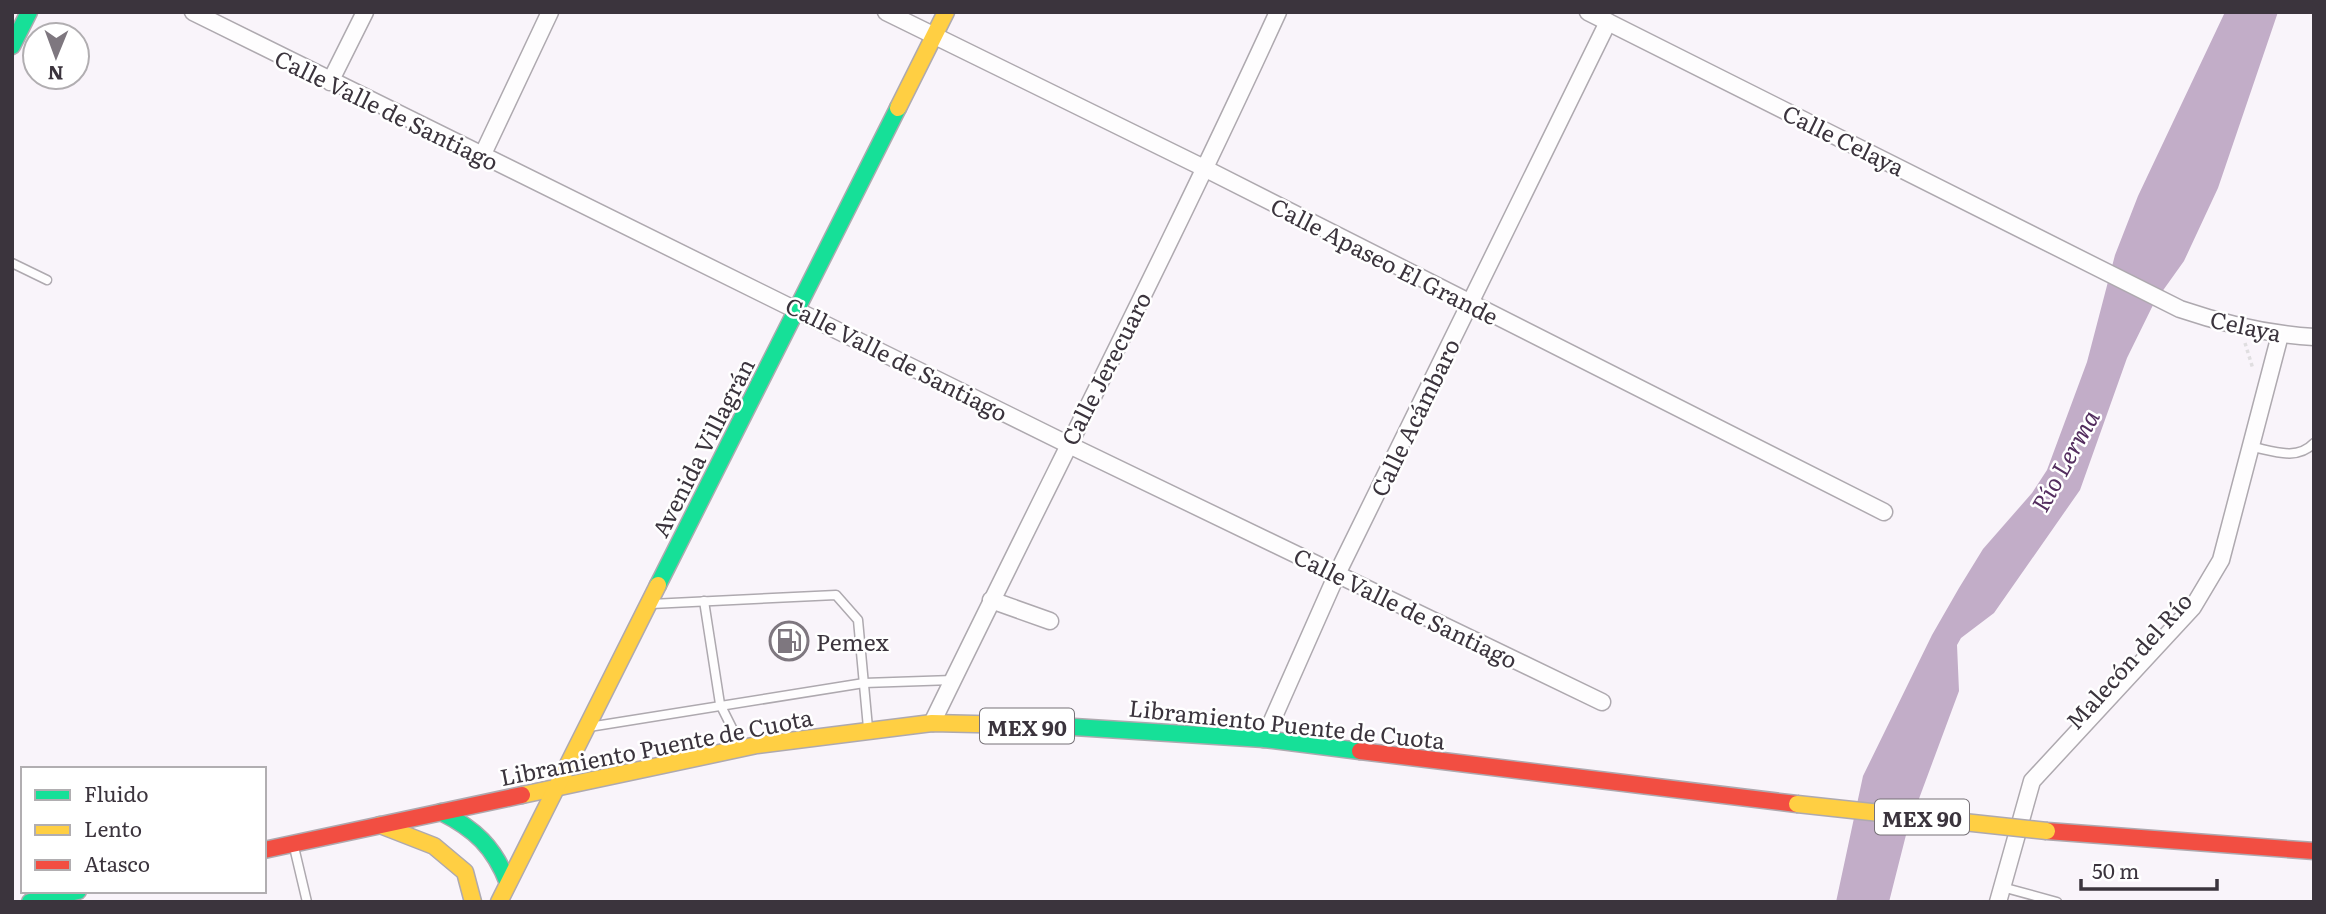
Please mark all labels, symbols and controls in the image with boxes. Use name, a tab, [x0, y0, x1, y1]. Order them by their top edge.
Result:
north arrow	[21, 21, 91, 91]
street label: Calle Valle de Santiago	[269, 40, 505, 178]
text: N	[47, 60, 64, 88]
street label: Calle Celaya	[1777, 95, 1911, 183]
street label: Calle Apaseo El Grande	[1265, 188, 1505, 332]
street label: Calle Jerecuaro	[1052, 285, 1158, 451]
street label: Calle Valle de Santiago	[780, 287, 1014, 429]
street label: Celaya	[2207, 301, 2285, 349]
street label: Calle Acámbaro	[1361, 332, 1467, 502]
street label: Avenida Villagrán	[642, 352, 762, 542]
water label: Río Lerma	[2022, 402, 2107, 517]
street label: Calle Valle de Santiago	[1288, 538, 1524, 676]
street label: Malecón del Río	[2057, 584, 2199, 736]
fuel station icon: Pemex	[768, 620, 810, 662]
place label: Pemex	[816, 624, 889, 658]
street label: Libramiento Puente de Cuota	[1127, 689, 1447, 757]
street label: Libramiento Puente de Cuota	[497, 699, 816, 793]
road number: MEX 90	[980, 708, 1074, 744]
legend	[21, 767, 266, 893]
text: Fluido	[84, 777, 148, 808]
road number: MEX 90	[1875, 800, 1969, 834]
text: Lento	[84, 812, 142, 843]
text: Atasco	[84, 847, 150, 878]
scale bar	[2081, 848, 2218, 892]
text: 50 m	[2092, 854, 2139, 885]

